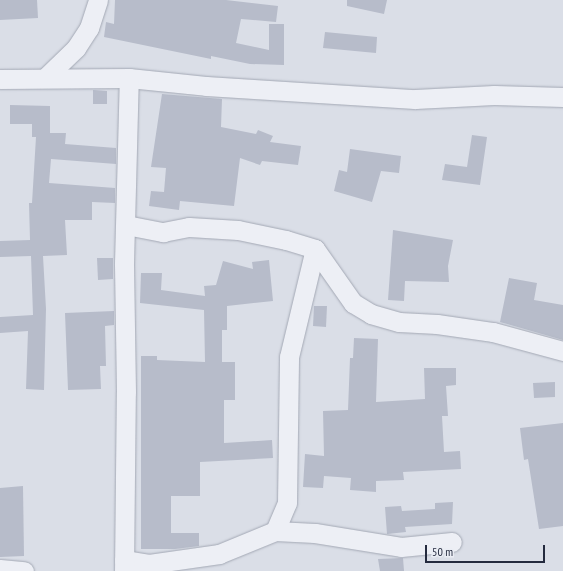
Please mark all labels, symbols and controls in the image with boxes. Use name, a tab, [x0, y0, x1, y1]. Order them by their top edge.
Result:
scale bar	[427, 537, 547, 563]
text: 50 m	[432, 544, 453, 559]

